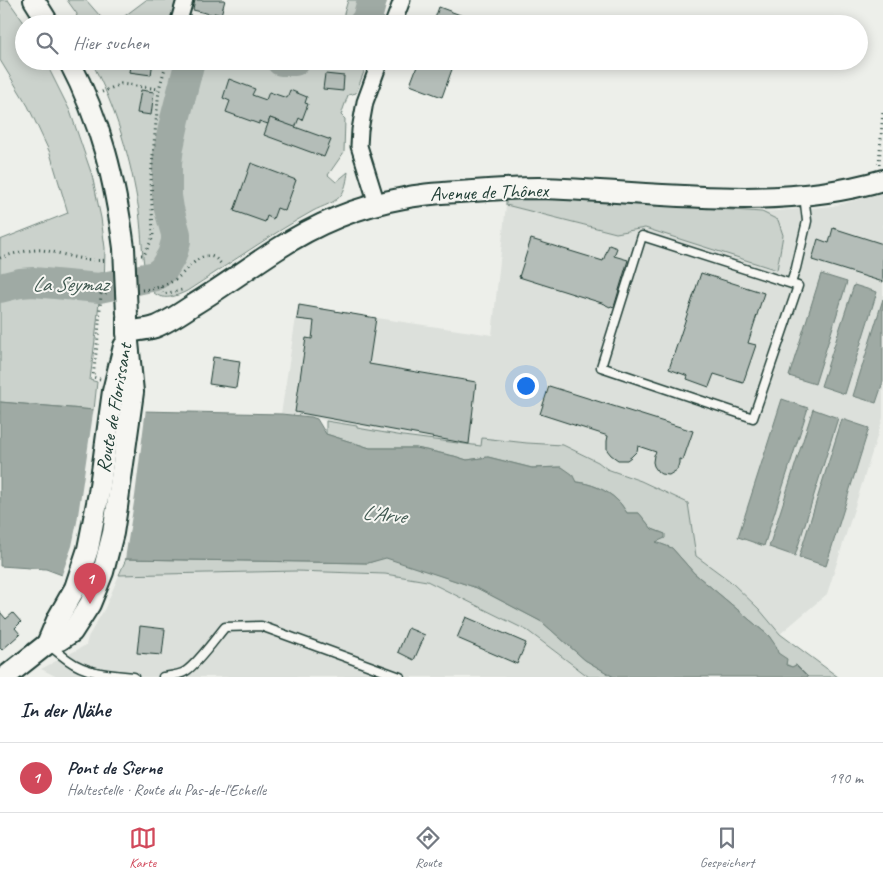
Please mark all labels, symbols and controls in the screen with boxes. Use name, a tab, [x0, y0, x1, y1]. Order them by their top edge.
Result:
search box	[15, 15, 868, 70]
icon: search	[33, 29, 61, 57]
text: Hier suchen	[73, 31, 149, 55]
street label: Avenue de Thônex	[429, 177, 551, 207]
water label: La Seymaz	[32, 271, 111, 297]
street label: Route de Florissant	[90, 339, 138, 474]
your location	[513, 373, 539, 399]
water label: L'Arve	[361, 499, 410, 530]
pin: 1	[74, 563, 106, 604]
text: In der Nähe	[20, 697, 110, 723]
text: Pont de Sierne	[67, 756, 162, 780]
text: 1	[32, 768, 40, 788]
text: 190 m	[829, 768, 863, 788]
text: Haltestelle · Route du Pas-de-l'Echelle	[67, 780, 266, 800]
tab: Karte	[129, 824, 157, 871]
tab: Route	[414, 824, 442, 871]
tab: Gespeichert	[700, 824, 754, 871]

